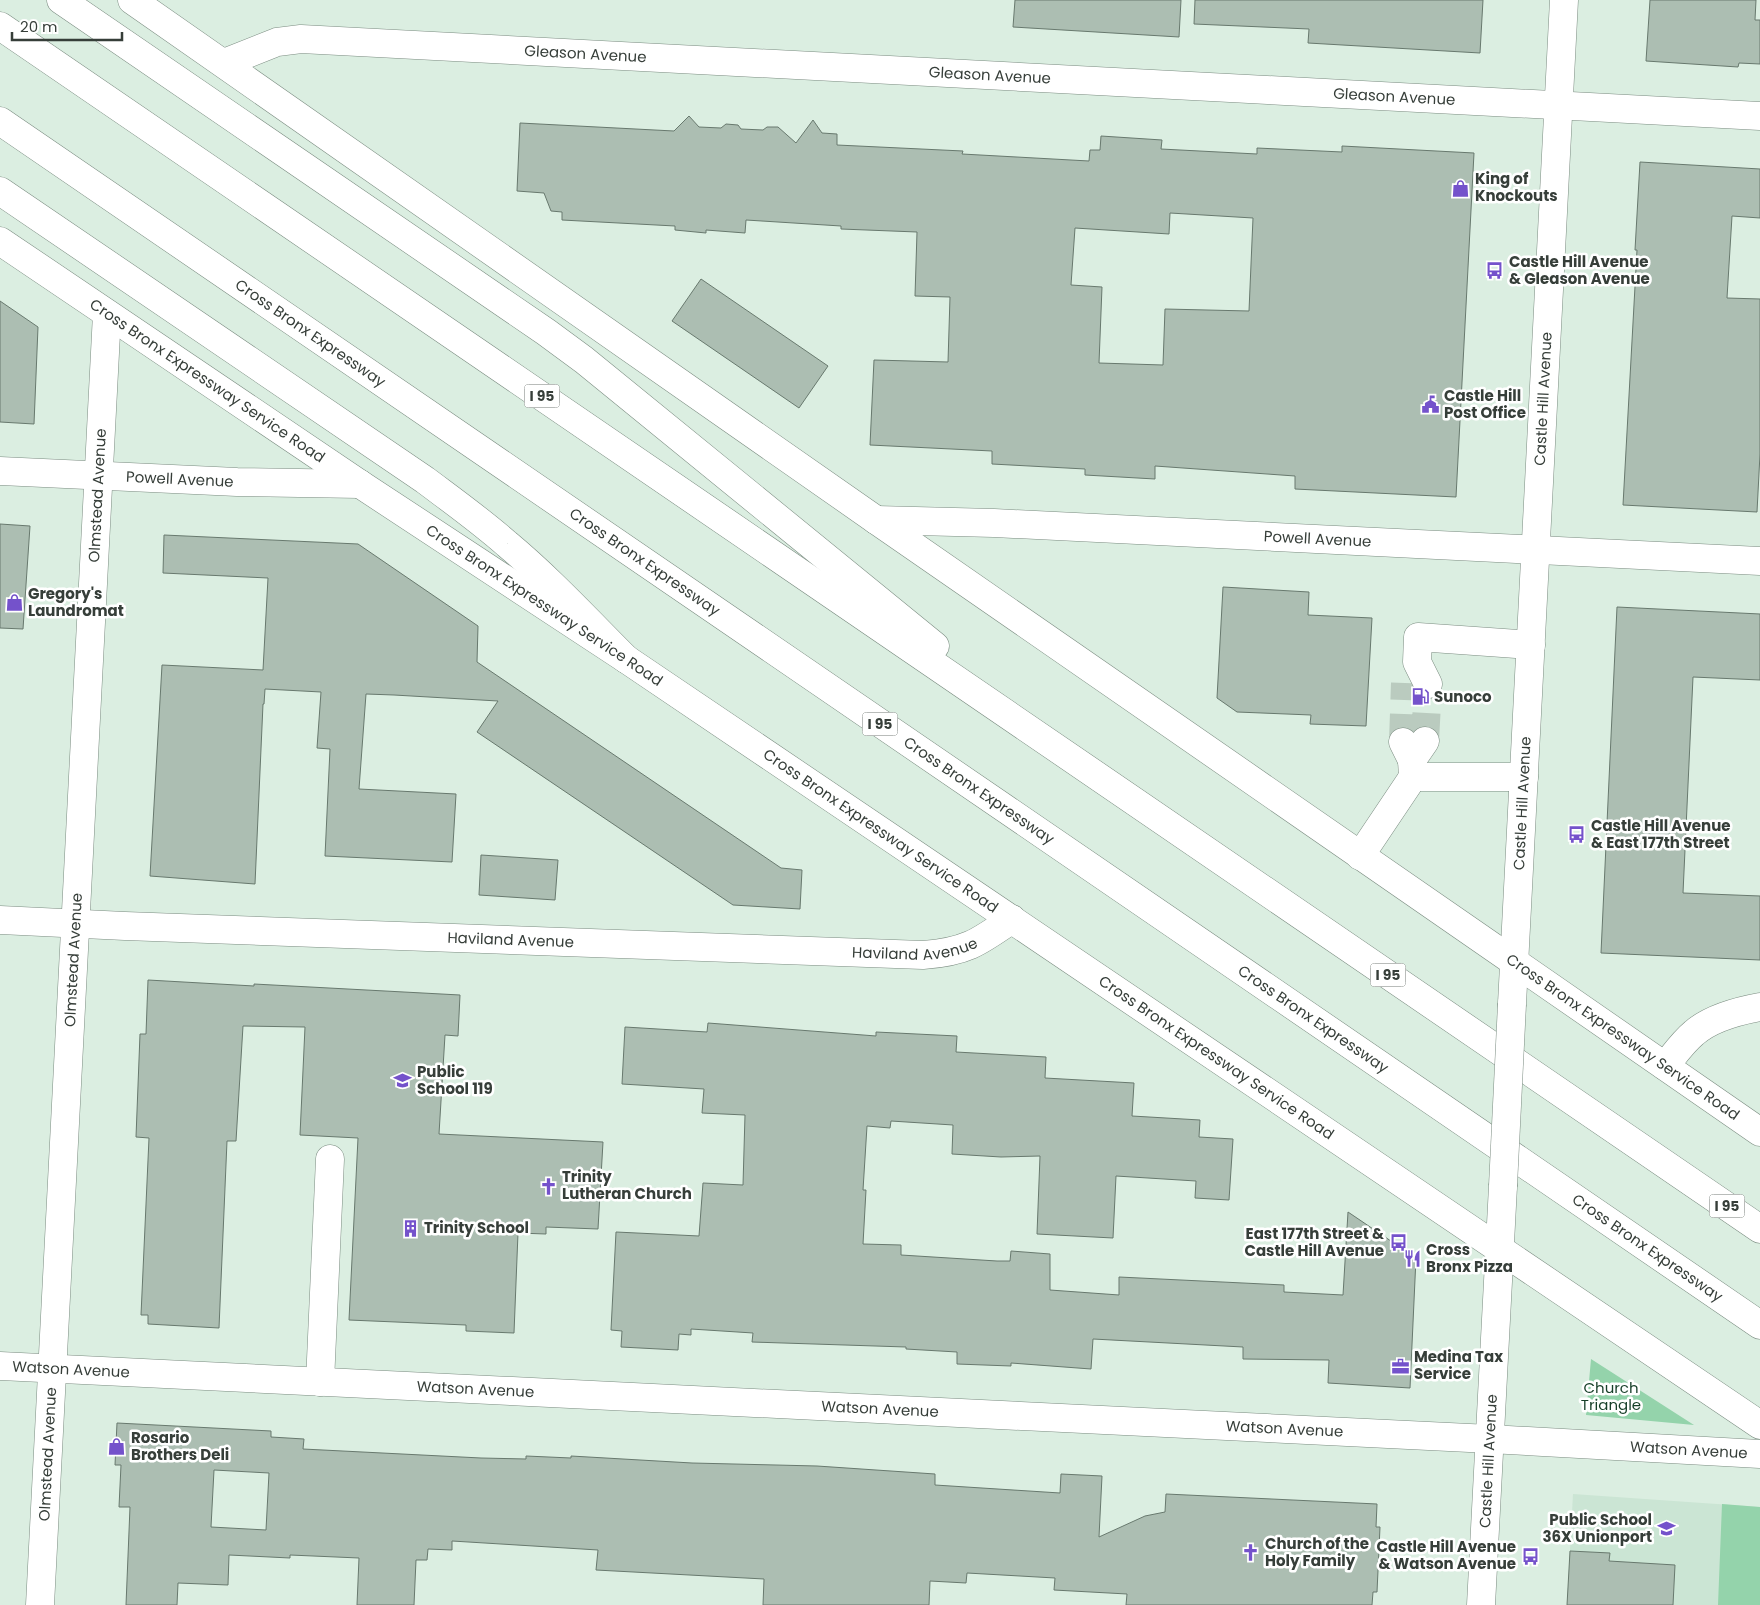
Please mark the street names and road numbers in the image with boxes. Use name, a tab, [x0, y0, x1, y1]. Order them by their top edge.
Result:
street label: Gleason Avenue	[524, 40, 647, 67]
street label: Gleason Avenue	[928, 61, 1051, 89]
street label: Gleason Avenue	[1333, 82, 1456, 110]
street label: Cross Bronx Expressway	[231, 274, 391, 392]
street label: Cross Bronx Expressway Service Road	[86, 294, 329, 467]
street label: Castle Hill Avenue	[1529, 331, 1557, 466]
road number: I 95	[524, 384, 560, 408]
street label: Olmstead Avenue	[83, 428, 111, 563]
street label: Powell Avenue	[126, 466, 234, 492]
street label: Cross Bronx Expressway	[565, 503, 725, 621]
street label: Cross Bronx Expressway Service Road	[422, 519, 667, 691]
street label: Powell Avenue	[1263, 525, 1372, 552]
road number: I 95	[862, 712, 898, 736]
street label: Cross Bronx Expressway	[900, 731, 1059, 850]
street label: Castle Hill Avenue	[1508, 736, 1536, 871]
street label: Cross Bronx Expressway Service Road	[759, 744, 1003, 918]
street label: Olmstead Avenue	[59, 892, 87, 1027]
street label: Haviland Avenue	[447, 927, 574, 952]
street label: Haviland Avenue	[852, 932, 981, 965]
street label: Cross Bronx Expressway Service Road	[1502, 948, 1744, 1125]
street label: Cross Bronx Expressway	[1234, 960, 1393, 1078]
road number: I 95	[1370, 964, 1406, 986]
street label: Cross Bronx Expressway Service Road	[1095, 970, 1338, 1144]
street label: Cross Bronx Expressway	[1568, 1189, 1728, 1307]
road number: I 95	[1710, 1194, 1744, 1218]
street label: Watson Avenue	[12, 1356, 130, 1382]
street label: Watson Avenue	[416, 1375, 535, 1402]
street label: Olmstead Avenue	[33, 1387, 61, 1522]
street label: Castle Hill Avenue	[1474, 1394, 1502, 1529]
street label: Watson Avenue	[821, 1395, 939, 1422]
street label: Watson Avenue	[1225, 1415, 1344, 1442]
street label: Watson Avenue	[1630, 1436, 1748, 1463]

